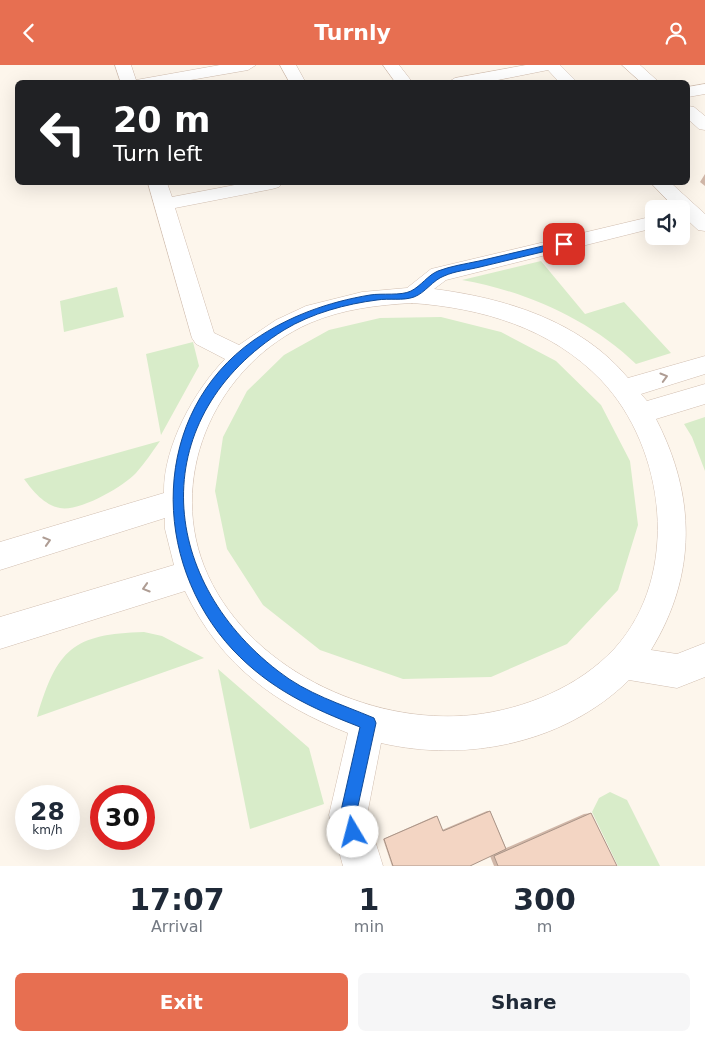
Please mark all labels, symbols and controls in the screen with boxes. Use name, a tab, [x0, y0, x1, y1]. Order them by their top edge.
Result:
icon: back	[15, 19, 43, 47]
icon: person	[662, 19, 690, 47]
text: Turnly	[314, 20, 391, 45]
icon: left	[30, 100, 95, 165]
text: 20 m	[113, 100, 210, 140]
text: Turn left	[113, 141, 202, 166]
map controls	[645, 200, 690, 245]
button: sound	[645, 200, 690, 245]
pin	[543, 223, 585, 265]
icon: arrive	[550, 230, 578, 258]
one-way arrow	[660, 373, 668, 383]
one-way arrow	[42, 537, 50, 547]
one-way arrow	[142, 583, 150, 593]
speed limit sign: 30	[90, 785, 155, 850]
text: 28	[30, 797, 65, 826]
position arrow	[326, 805, 378, 857]
text: km/h	[32, 823, 63, 837]
text: 17:07	[129, 882, 225, 917]
text: 1	[358, 882, 379, 917]
text: 300	[513, 882, 576, 917]
text: Arrival	[151, 917, 203, 936]
text: min	[354, 917, 384, 936]
text: m	[537, 917, 552, 936]
button: Exit	[15, 973, 348, 1031]
button: Share	[358, 973, 690, 1031]

